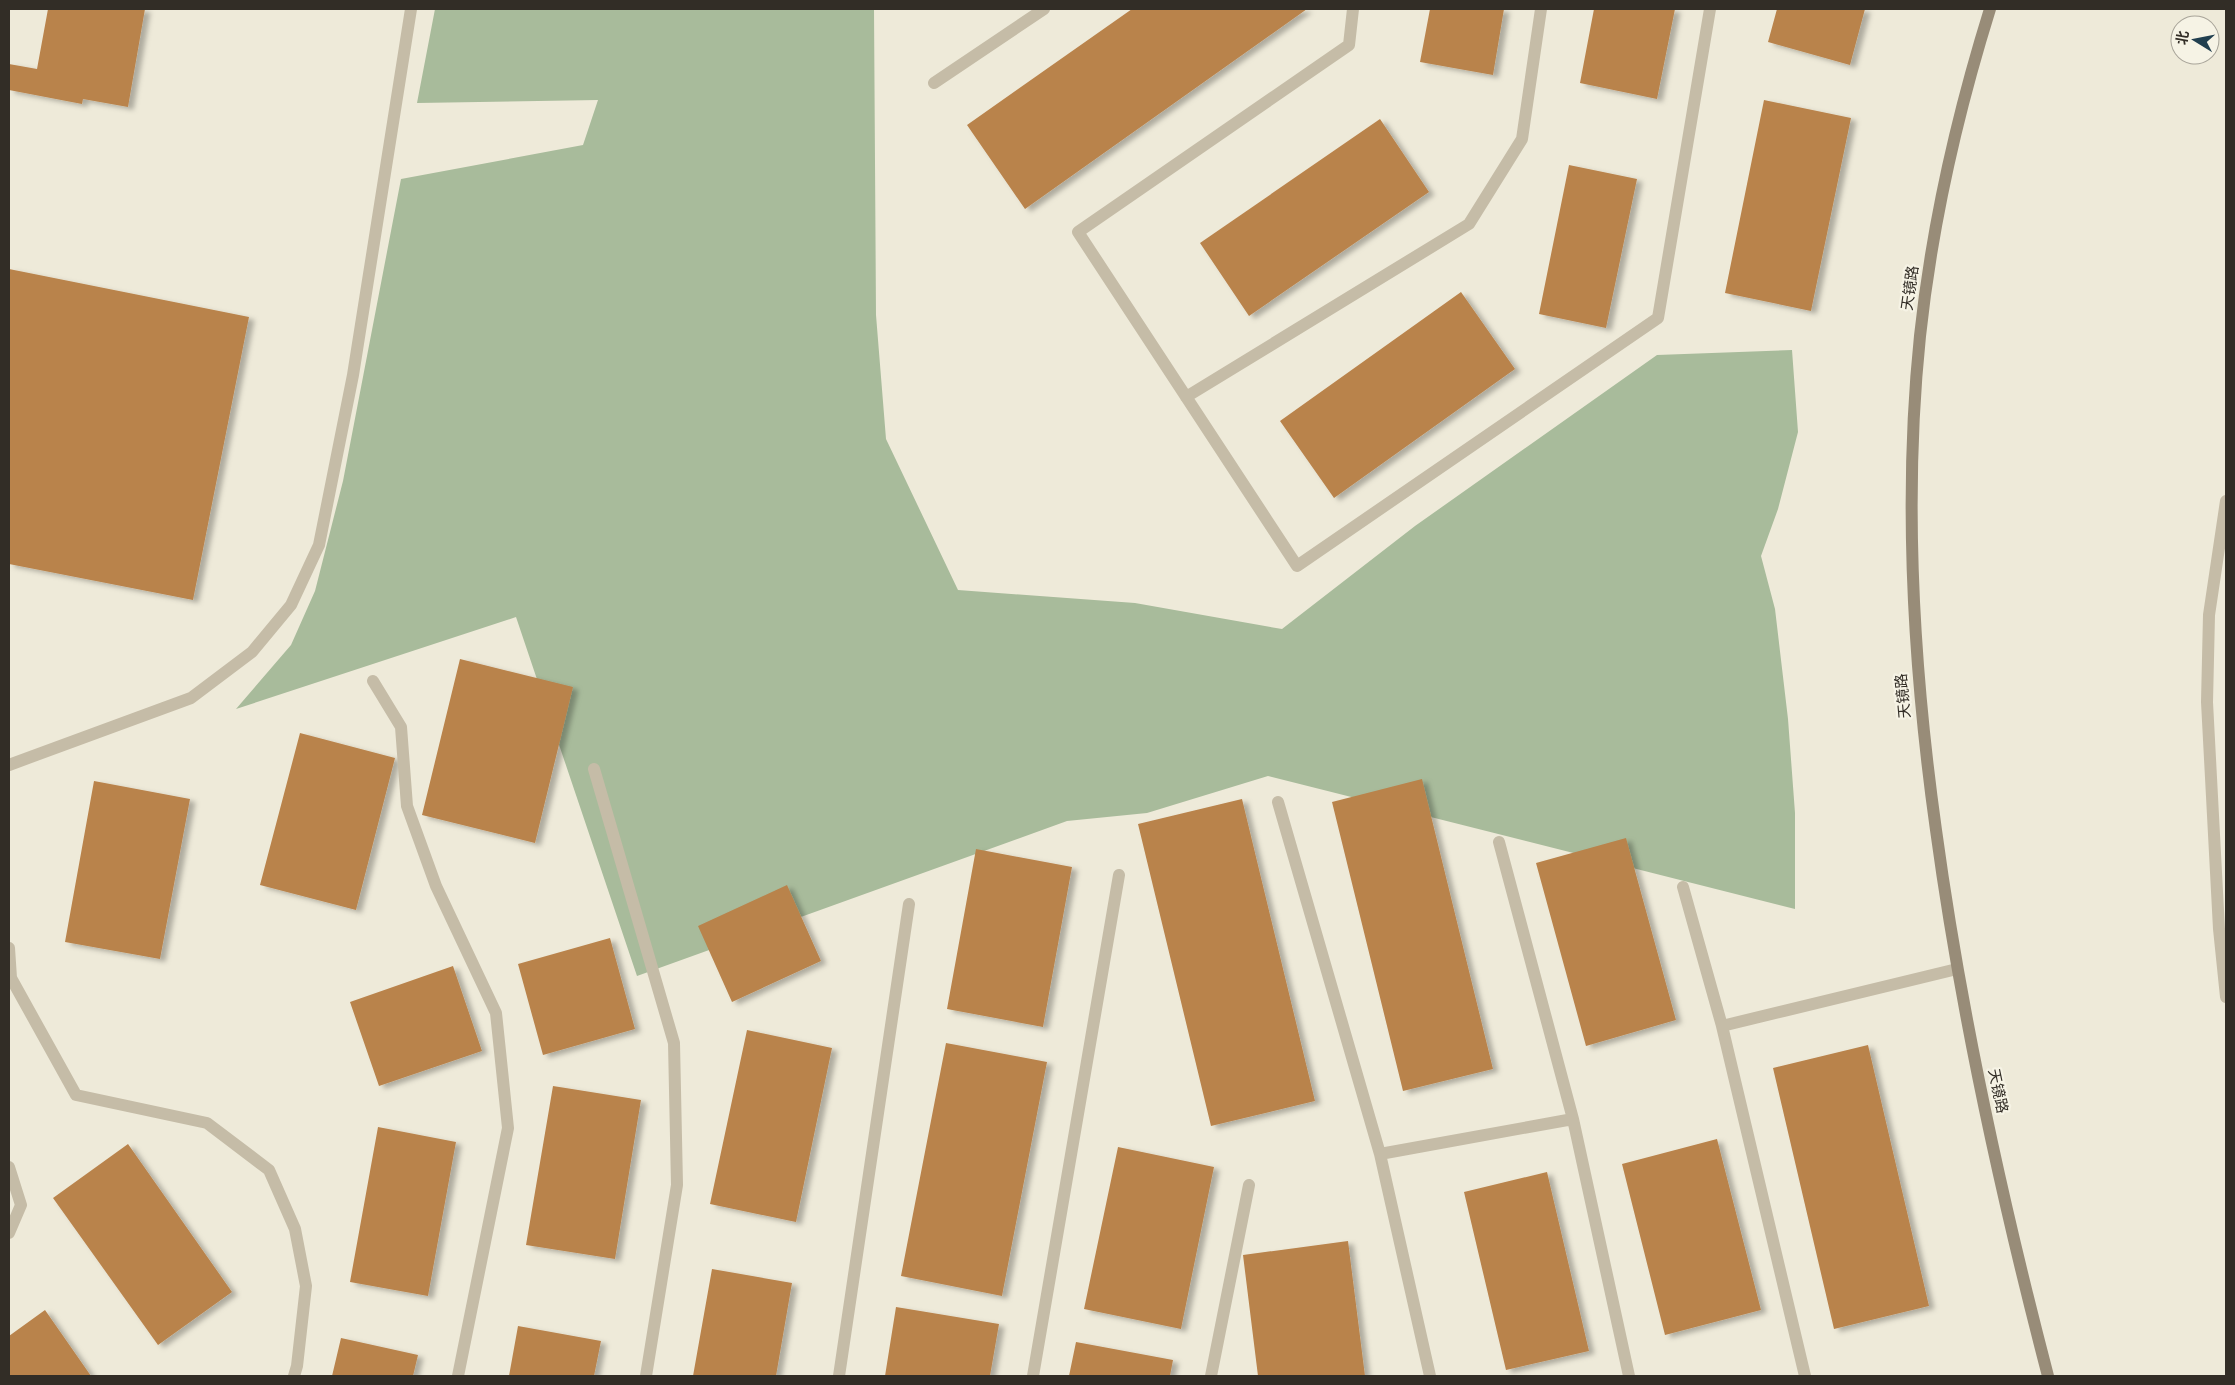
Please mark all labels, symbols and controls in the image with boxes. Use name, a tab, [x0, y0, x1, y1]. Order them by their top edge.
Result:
north arrow	[2170, 15, 2220, 65]
text: 北	[2173, 29, 2192, 46]
street label: 天镜路	[1898, 264, 1922, 312]
street label: 天镜路	[1892, 673, 1914, 719]
street label: 天镜路	[1985, 1067, 2011, 1115]

